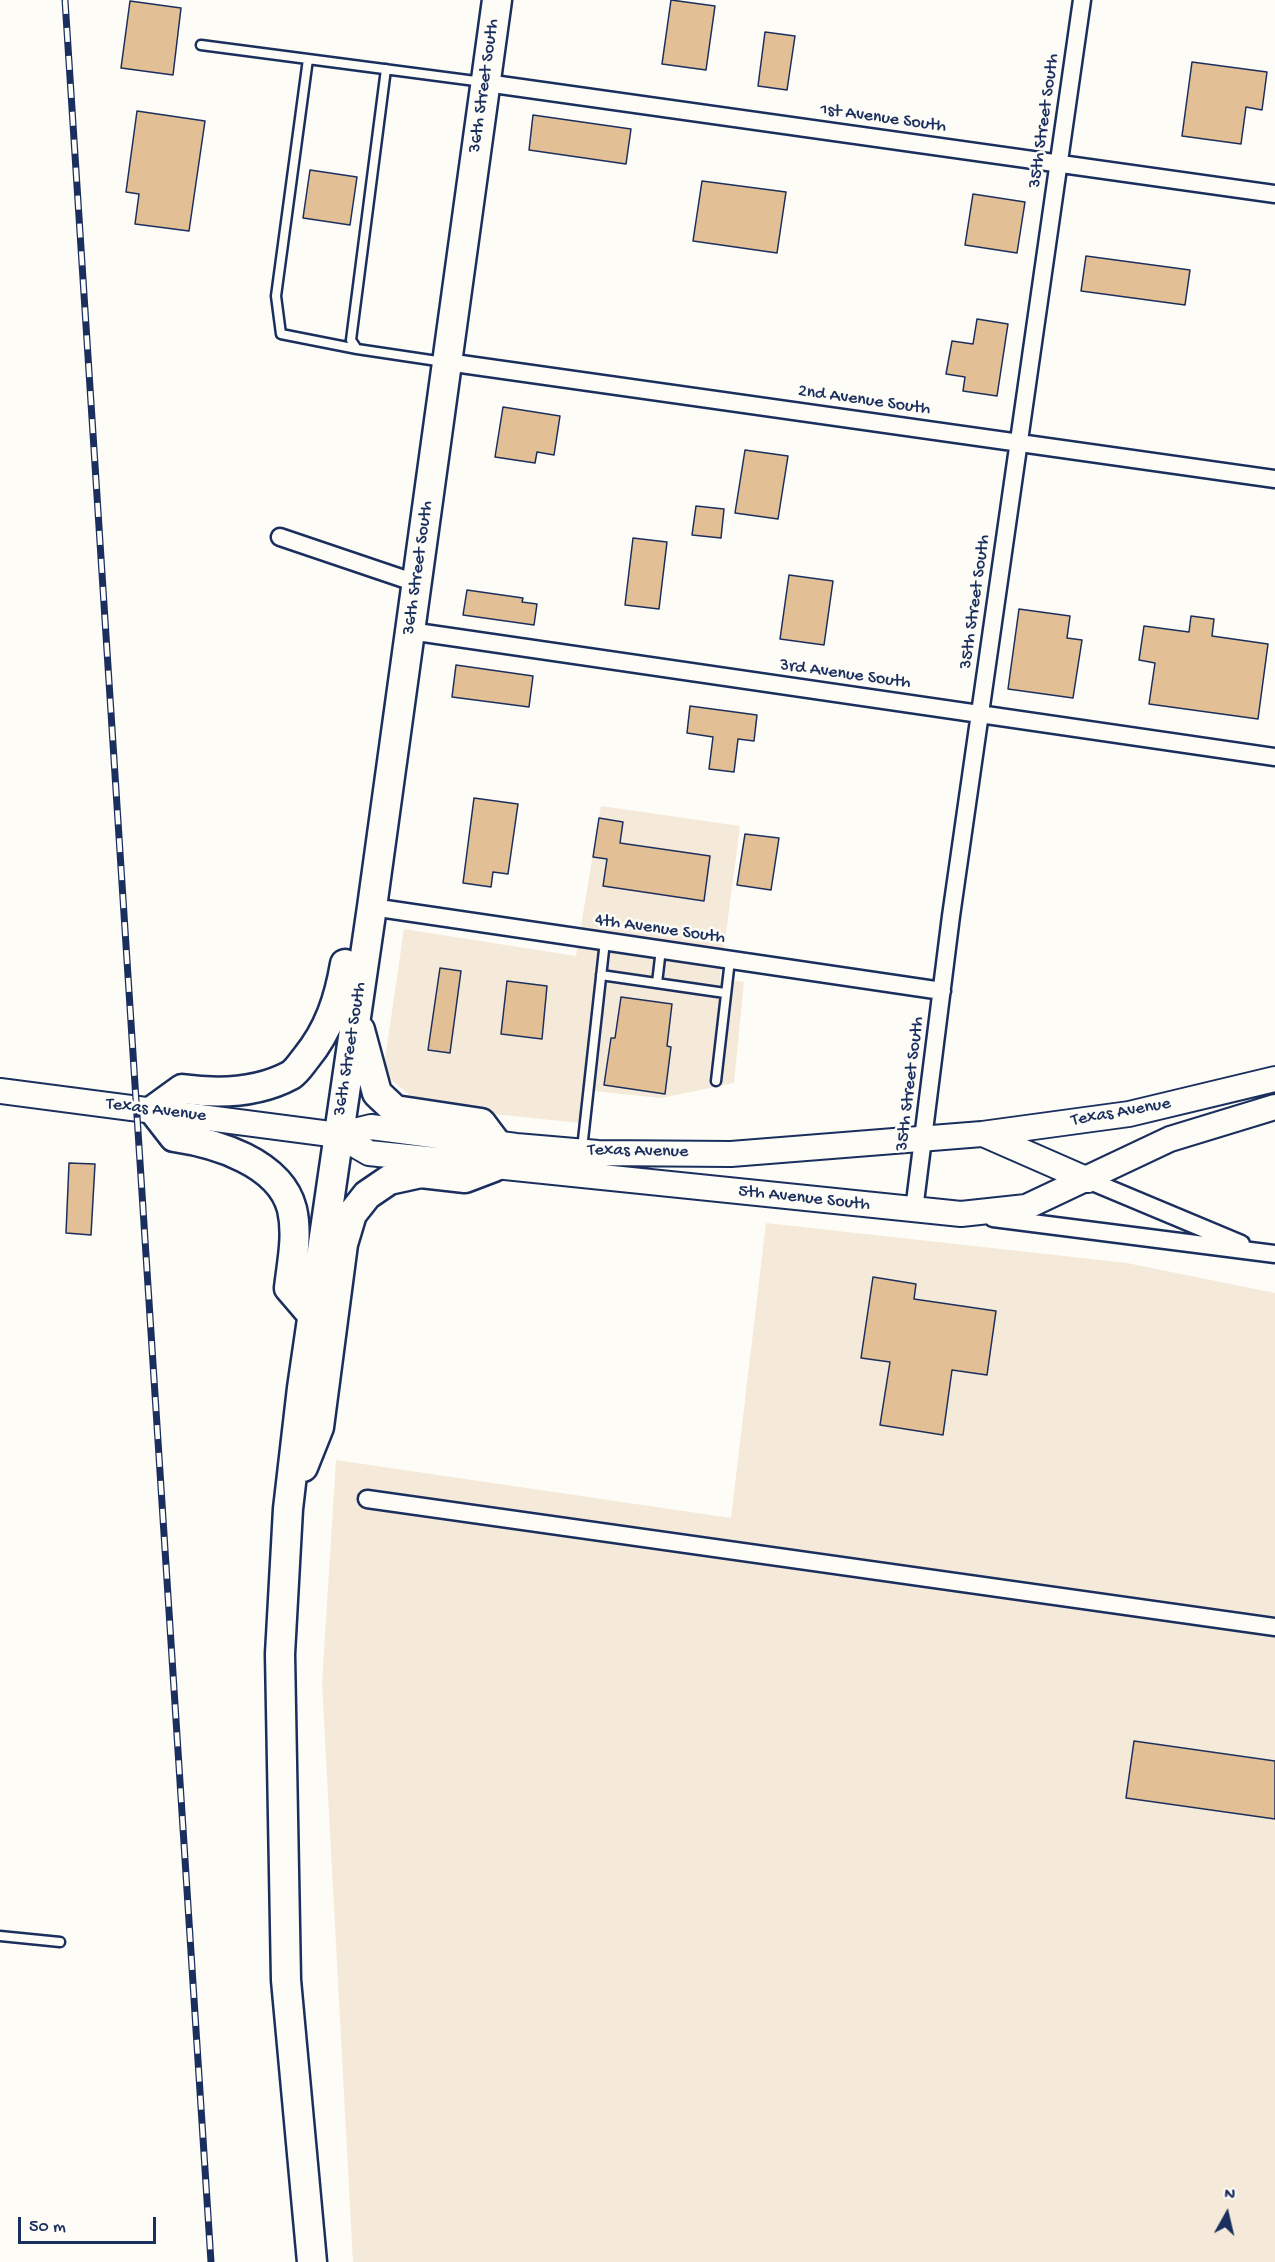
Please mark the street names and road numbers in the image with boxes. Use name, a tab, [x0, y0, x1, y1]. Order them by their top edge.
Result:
street label: 36th Street South	[465, 18, 505, 154]
street label: 35th Street South	[1025, 52, 1065, 190]
street label: 1st Avenue South	[819, 99, 947, 139]
street label: 2nd Avenue South	[796, 381, 932, 421]
street label: 36th Street South	[399, 500, 439, 636]
street label: 35th Street South	[956, 533, 996, 671]
street label: 3rd Avenue South	[778, 655, 912, 695]
street label: 4th Avenue South	[593, 910, 727, 950]
street label: 36th Street South	[330, 981, 372, 1117]
street label: 35th Street South	[892, 1015, 930, 1153]
street label: Texas Avenue	[105, 1094, 207, 1128]
street label: Texas Avenue	[1070, 1094, 1172, 1132]
street label: Texas Avenue	[587, 1140, 689, 1164]
street label: 5th Avenue South	[737, 1181, 871, 1217]

